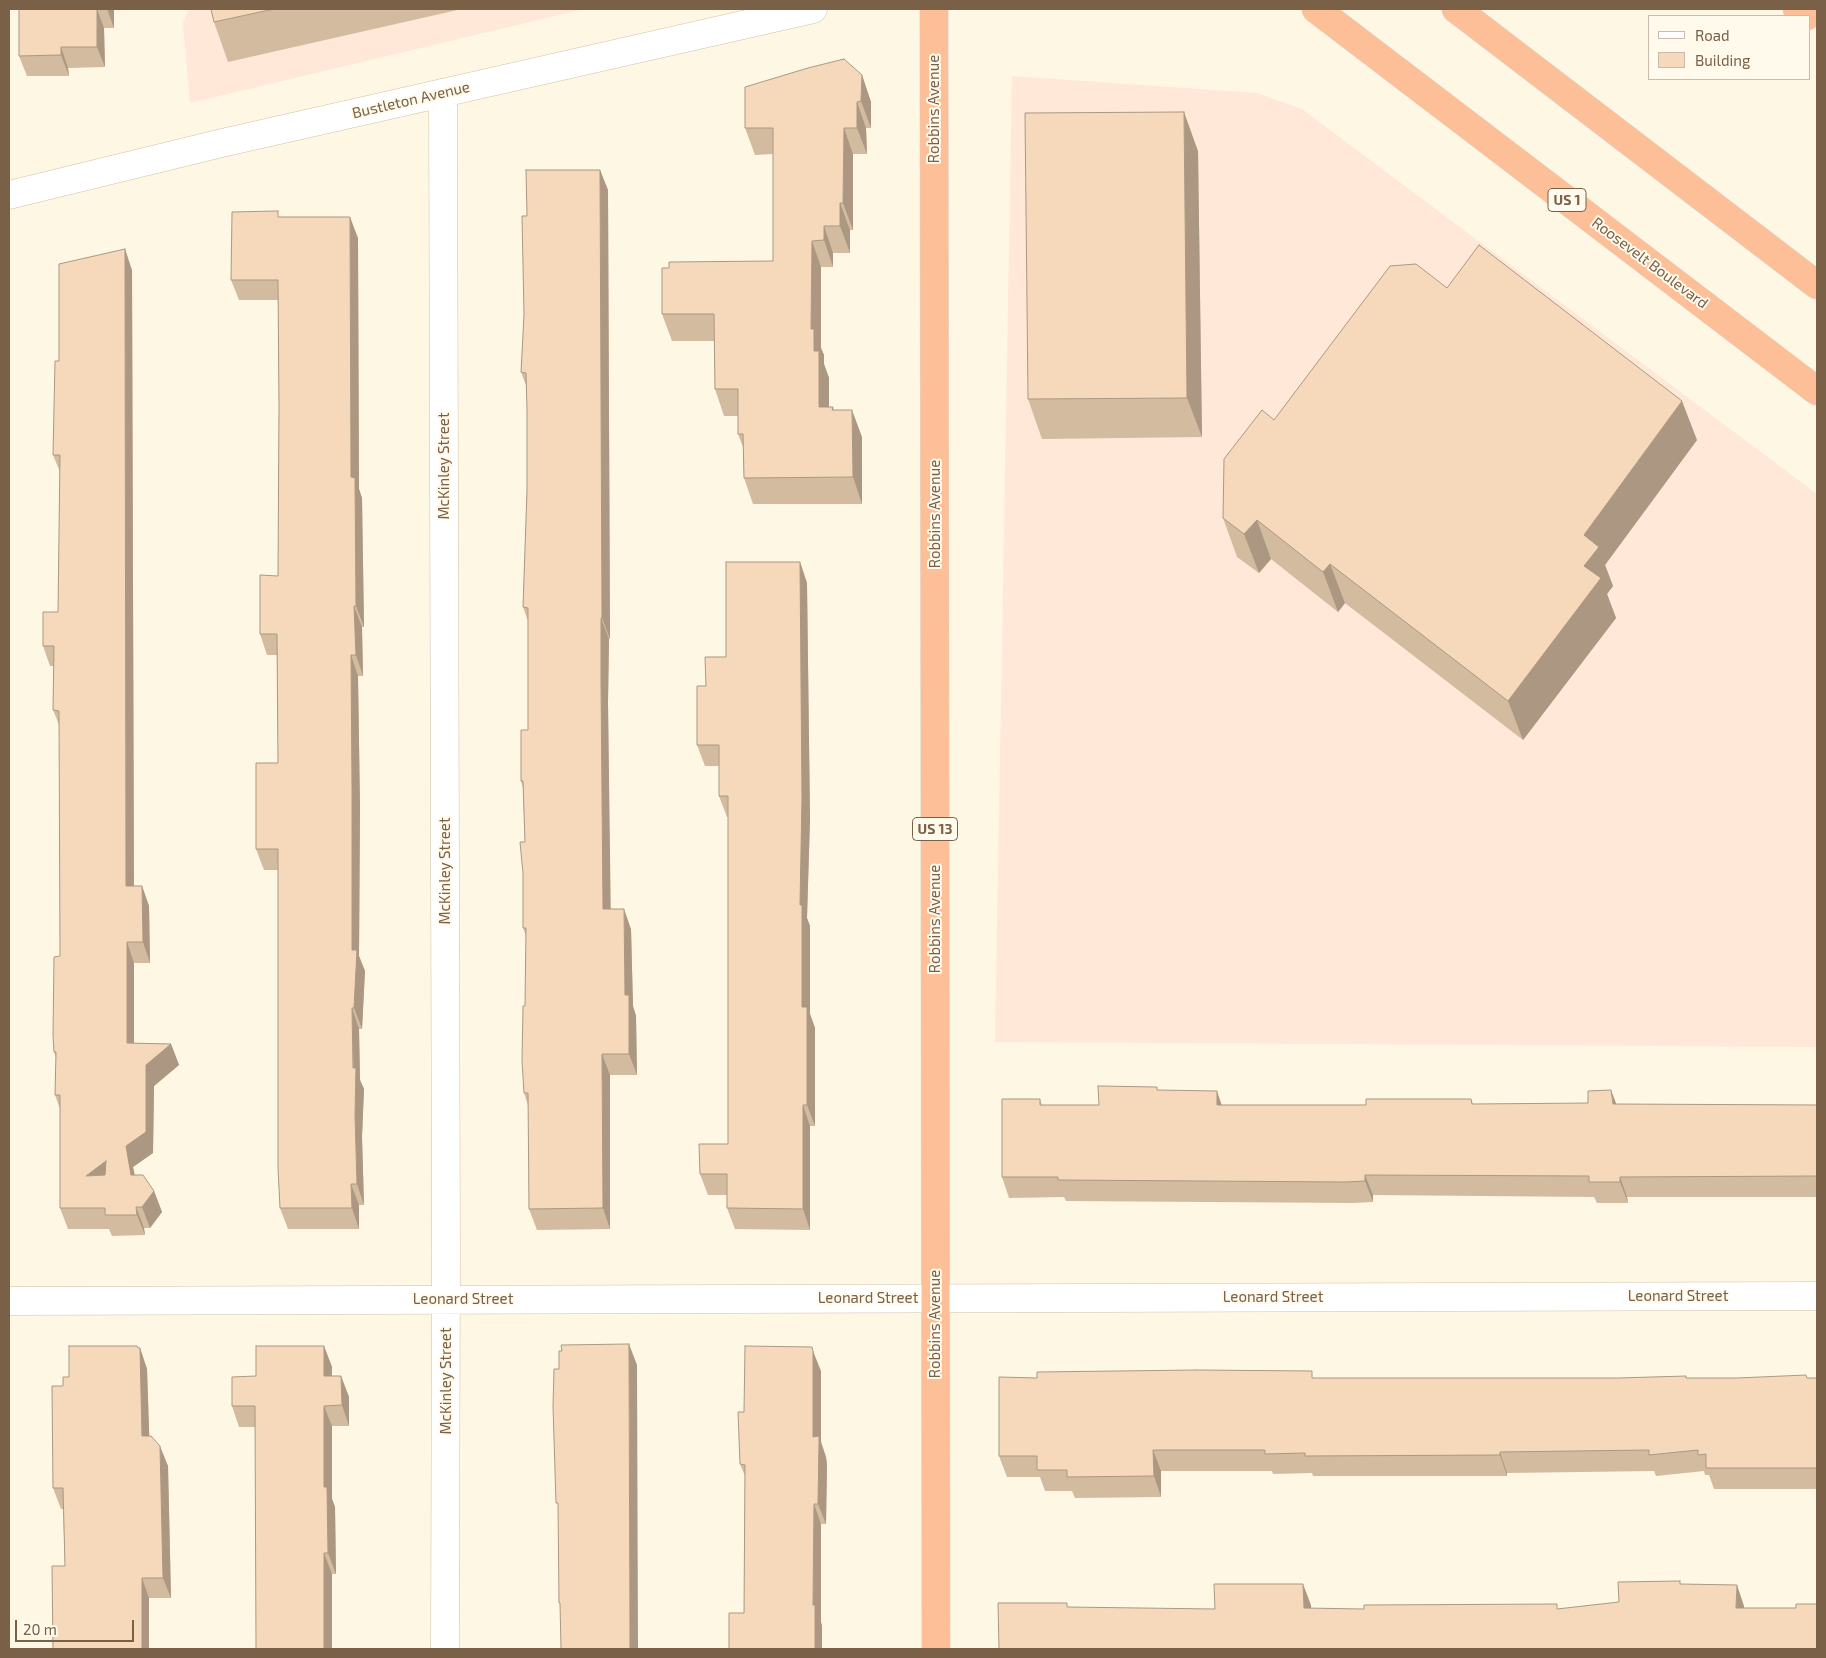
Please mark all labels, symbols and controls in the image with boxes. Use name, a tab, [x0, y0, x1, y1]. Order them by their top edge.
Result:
legend	[1648, 15, 1811, 80]
text: Road	[1695, 26, 1730, 44]
text: Building	[1695, 51, 1750, 69]
street label: Robbins Avenue	[925, 55, 943, 163]
street label: Bustleton Avenue	[350, 78, 472, 122]
road number: US 1	[1548, 188, 1586, 212]
street label: Roosevelt Boulevard	[1588, 214, 1712, 312]
street label: McKinley Street	[435, 412, 453, 520]
street label: Robbins Avenue	[926, 460, 944, 568]
street label: McKinley Street	[436, 817, 454, 925]
road number: US 13	[912, 818, 958, 841]
street label: Robbins Avenue	[926, 865, 944, 973]
street label: Robbins Avenue	[926, 1270, 944, 1378]
street label: Leonard Street	[1628, 1287, 1728, 1305]
street label: Leonard Street	[1223, 1288, 1323, 1306]
street label: Leonard Street	[818, 1289, 918, 1307]
street label: Leonard Street	[413, 1290, 513, 1308]
street label: McKinley Street	[437, 1327, 455, 1435]
scale bar	[18, 1610, 136, 1642]
text: 20 m	[23, 1620, 57, 1638]

